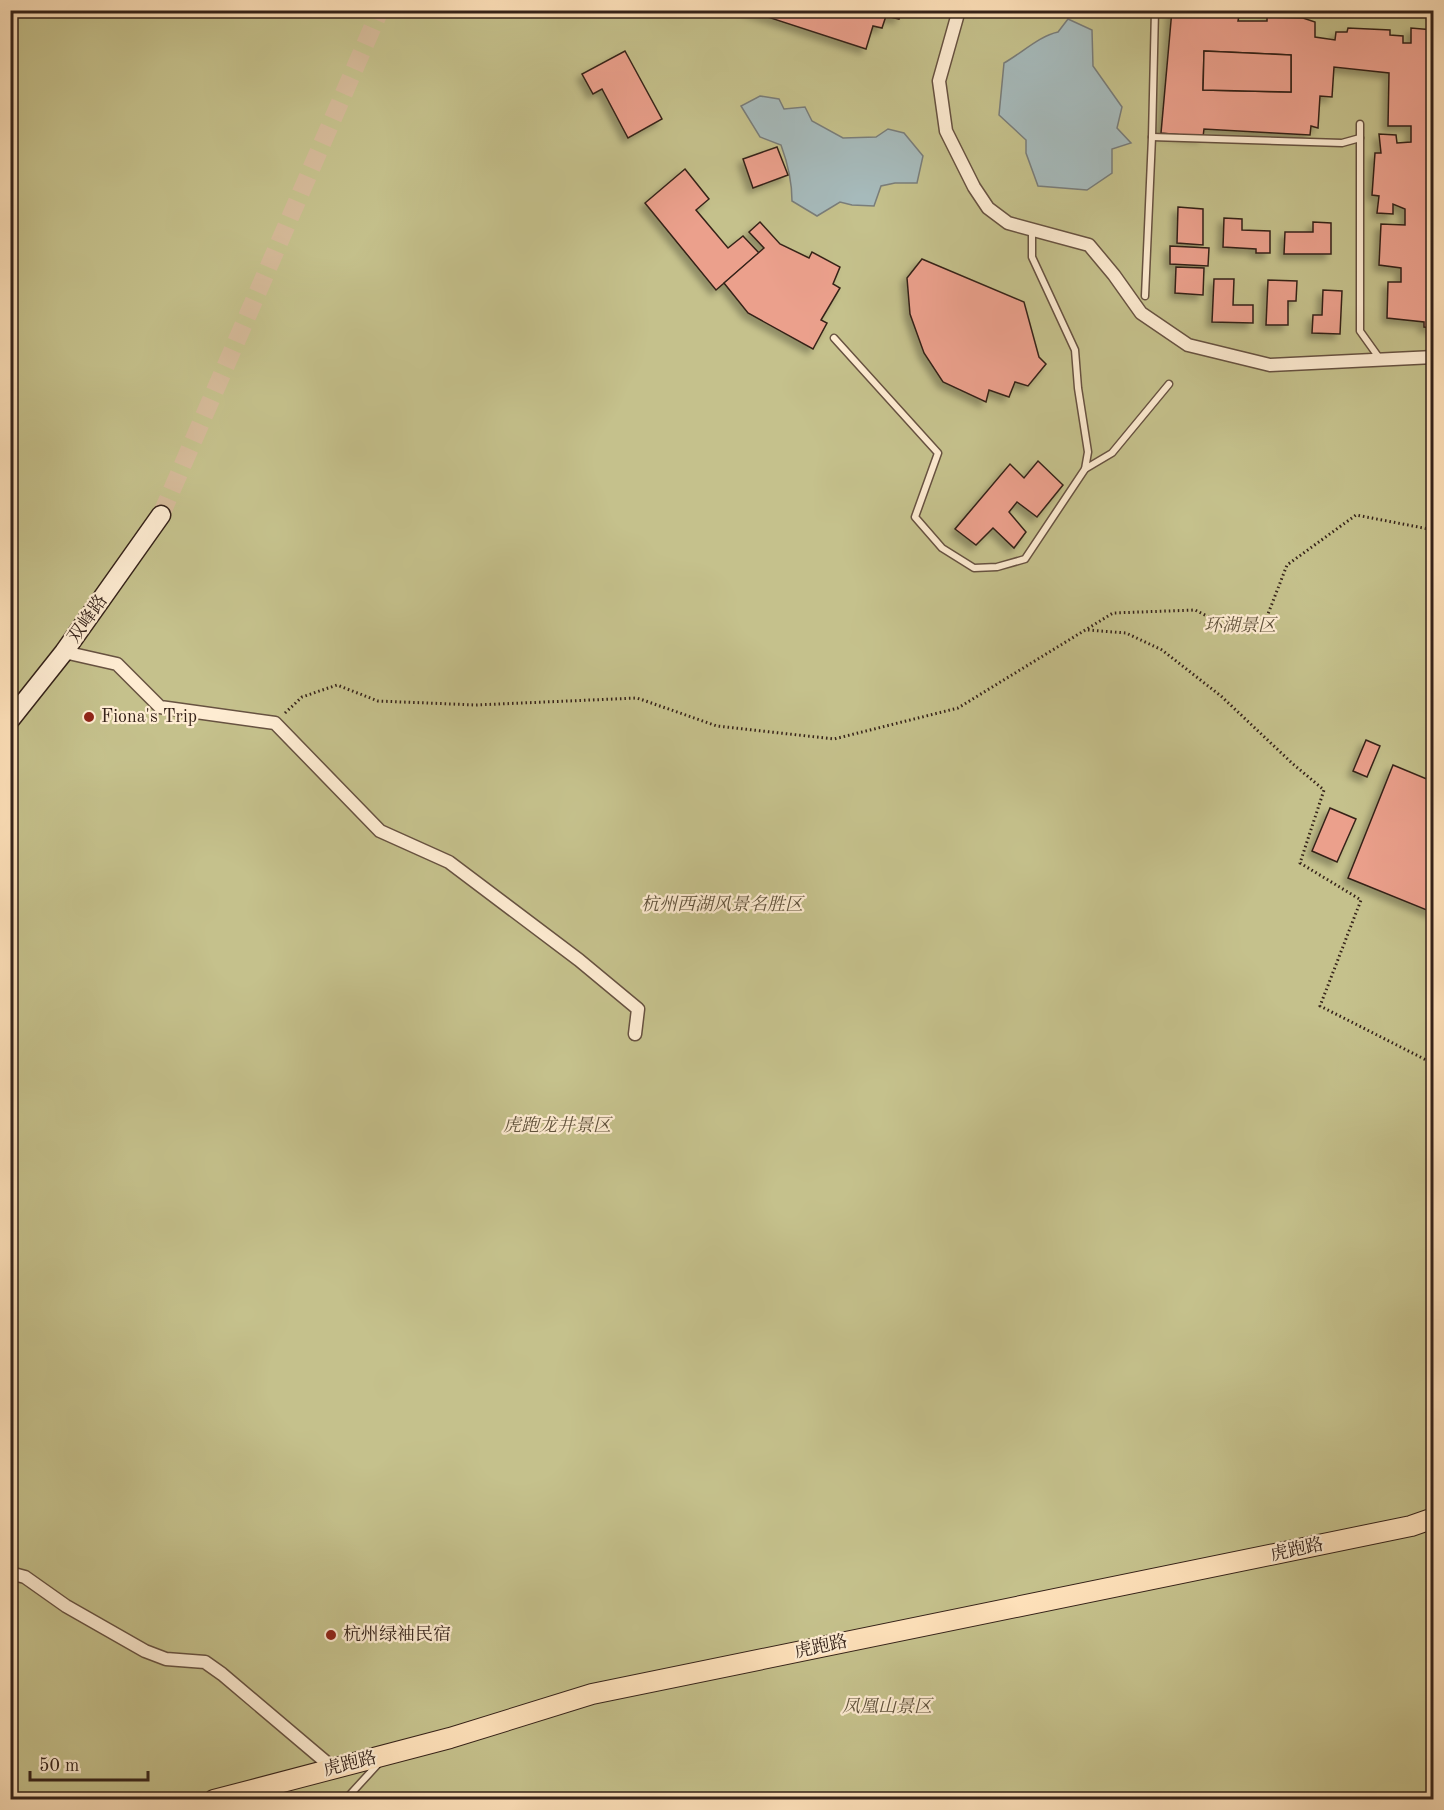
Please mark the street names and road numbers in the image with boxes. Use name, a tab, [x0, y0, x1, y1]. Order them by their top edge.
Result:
street label: 双峰路	[64, 591, 111, 646]
street label: 虎跑路	[1268, 1534, 1325, 1564]
street label: 虎跑路	[792, 1631, 849, 1661]
street label: 虎跑路	[321, 1747, 378, 1779]

